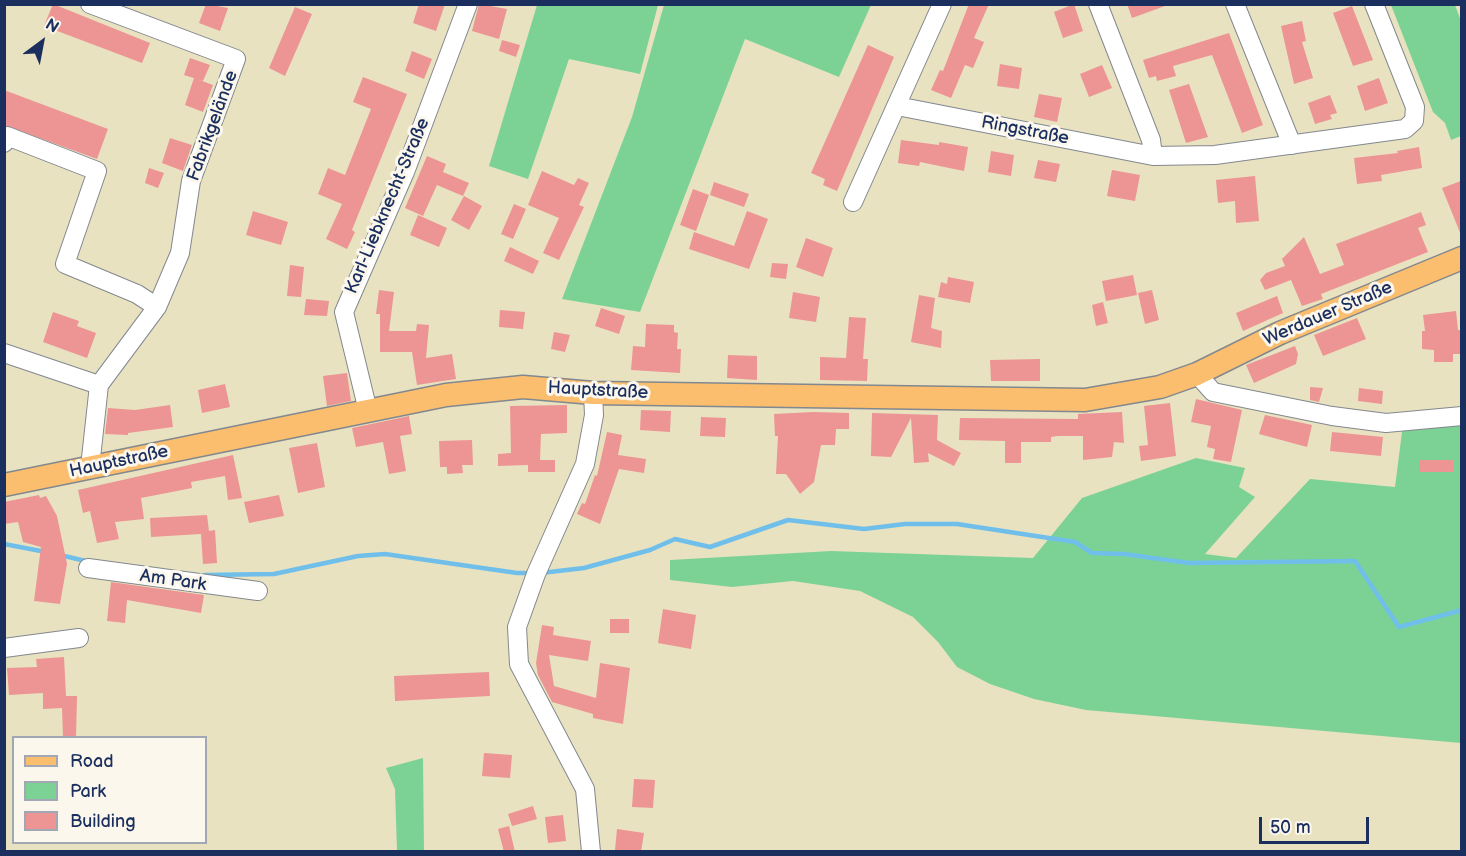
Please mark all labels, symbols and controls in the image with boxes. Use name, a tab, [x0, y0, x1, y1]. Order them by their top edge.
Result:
north arrow	[12, 12, 72, 72]
text: N	[42, 15, 62, 38]
street label: Fabrikgelände	[183, 68, 243, 184]
street label: Ringstraße	[979, 112, 1071, 150]
street label: Karl-Liebknecht-Straße	[341, 115, 435, 297]
street label: Werdauer Straße	[1260, 277, 1396, 351]
street label: Hauptstraße	[547, 378, 649, 404]
street label: Hauptstraße	[68, 441, 170, 483]
street label: Am Park	[138, 566, 208, 596]
legend	[12, 736, 207, 844]
text: Road	[70, 751, 114, 772]
text: Park	[70, 781, 106, 802]
scale bar	[1262, 805, 1372, 843]
text: Building	[70, 811, 136, 832]
text: 50 m	[1270, 817, 1311, 838]

